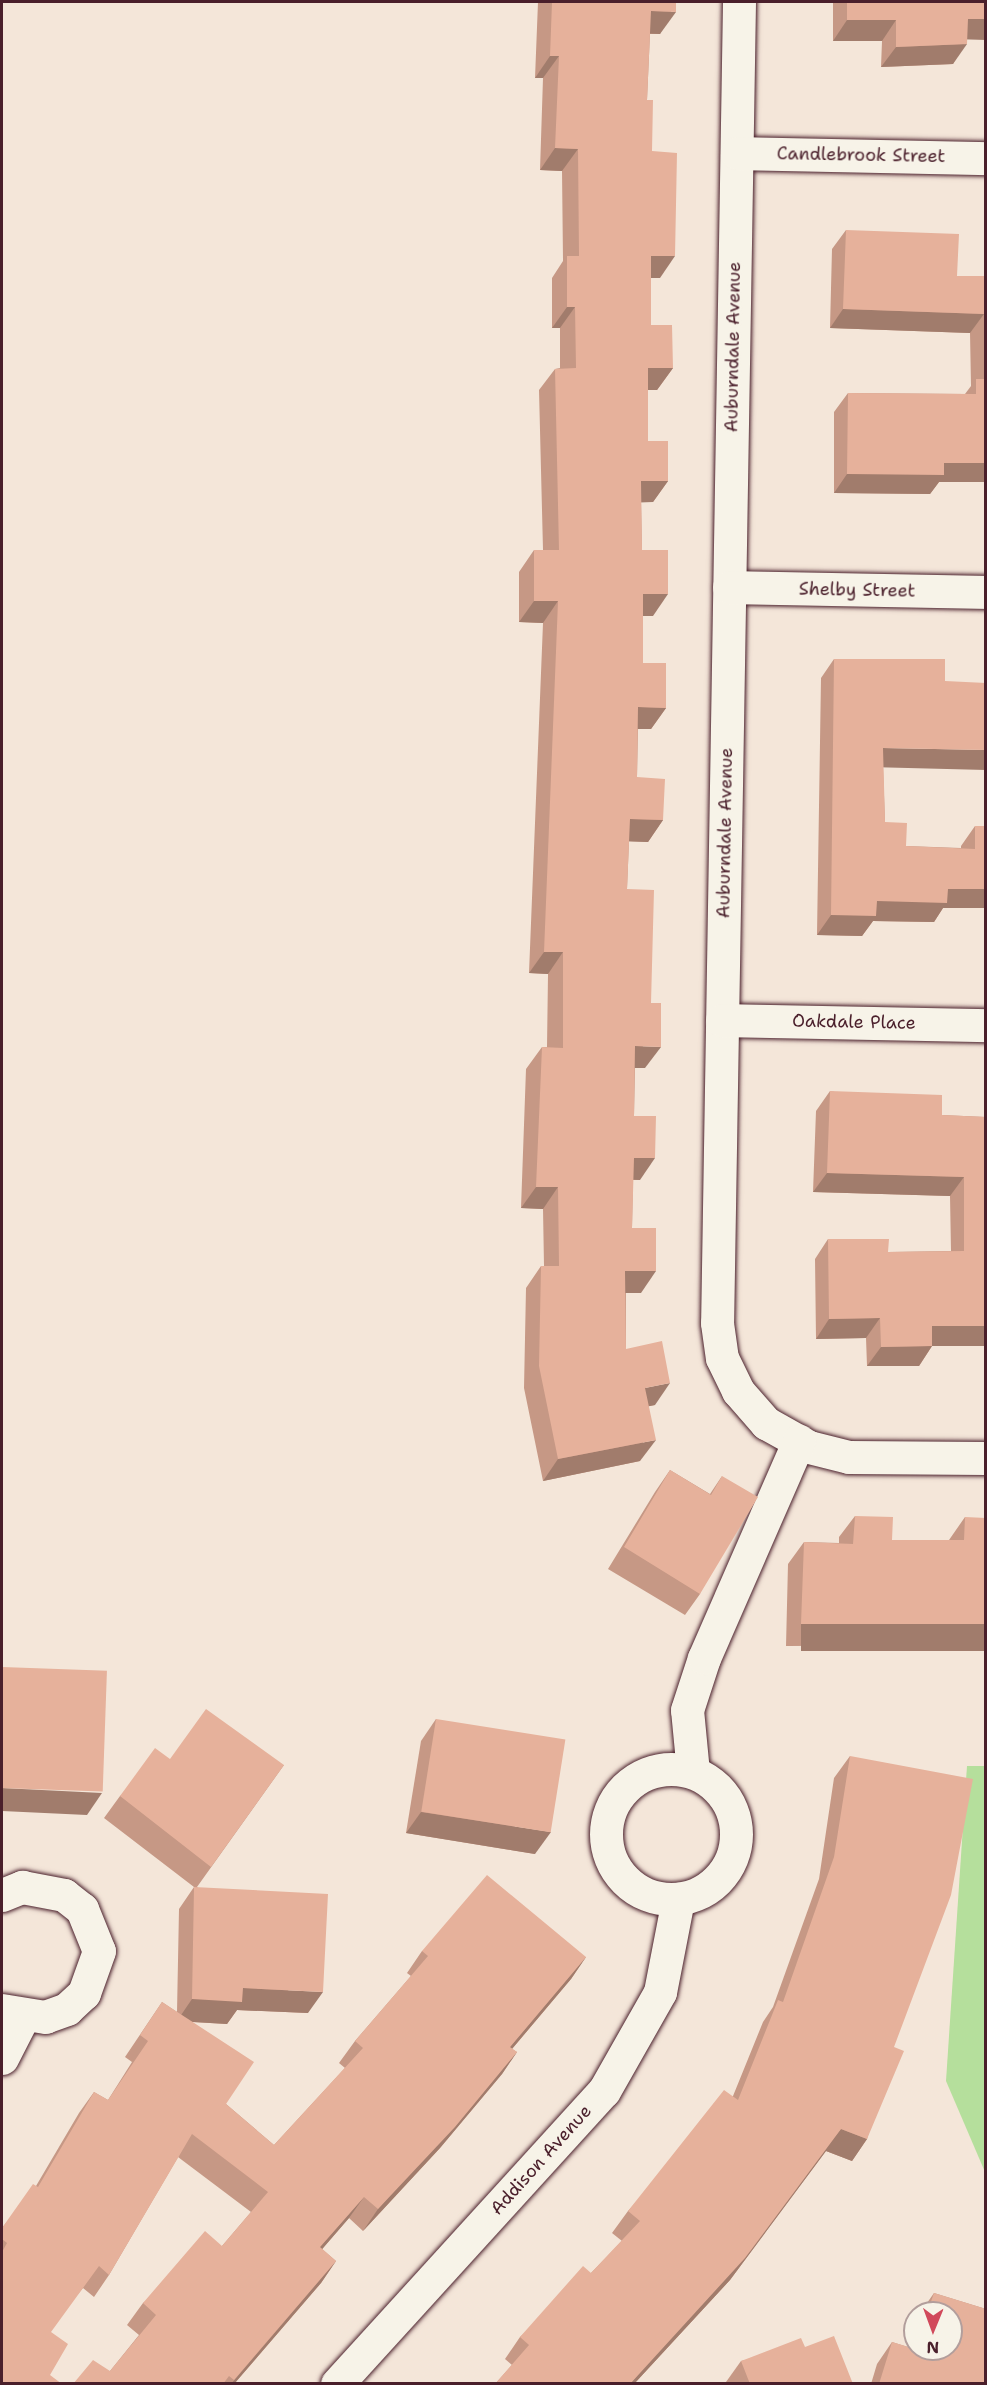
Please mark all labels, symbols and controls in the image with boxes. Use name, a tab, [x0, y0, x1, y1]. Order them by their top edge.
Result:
street label: Candlebrook Street	[776, 143, 946, 167]
street label: Auburndale Avenue	[721, 261, 745, 433]
street label: Shelby Street	[799, 578, 915, 602]
street label: Auburndale Avenue	[713, 747, 737, 919]
street label: Oakdale Place	[792, 1010, 916, 1034]
street label: Addison Avenue	[486, 2101, 596, 2219]
north arrow	[903, 2301, 963, 2361]
text: N	[926, 2337, 939, 2358]

